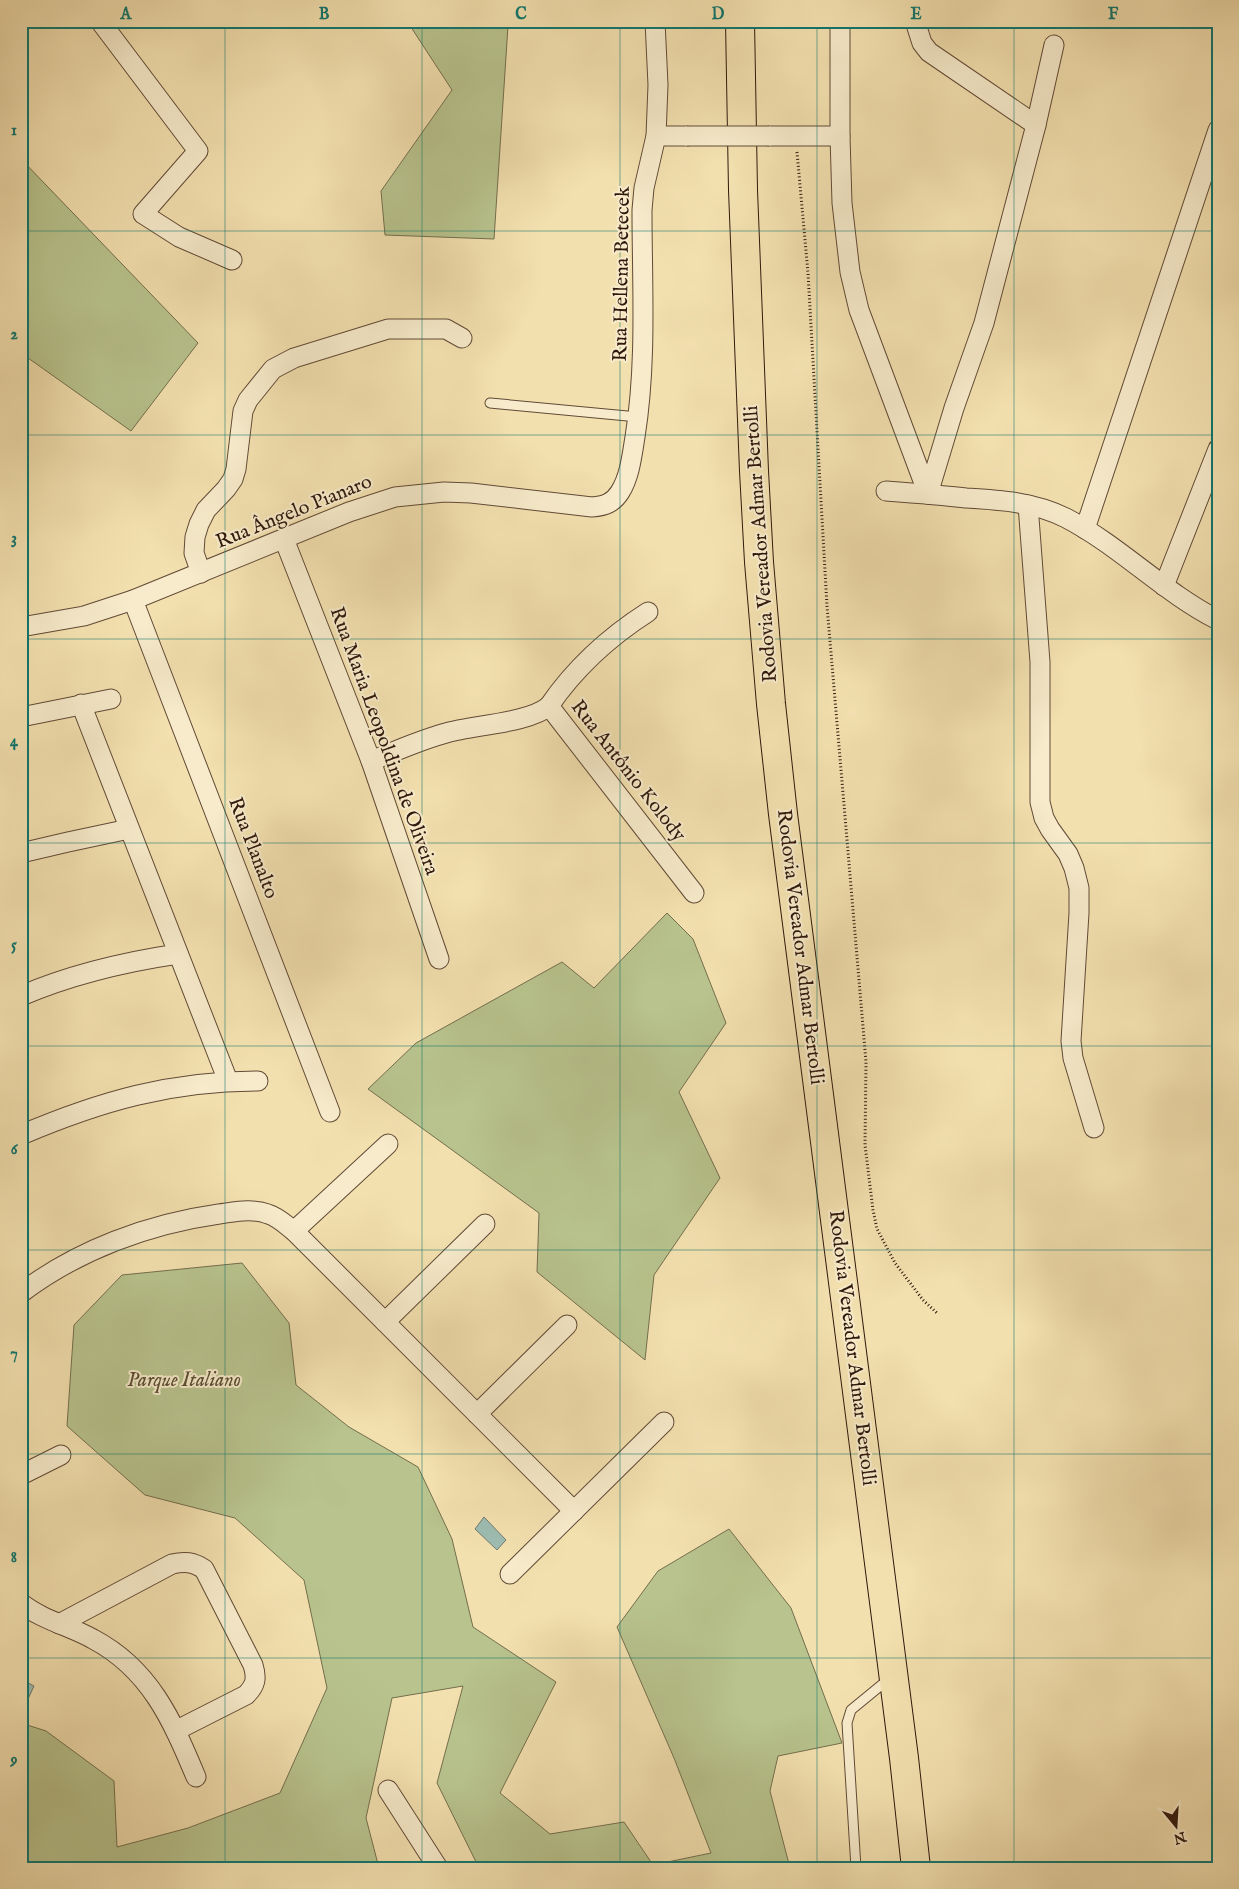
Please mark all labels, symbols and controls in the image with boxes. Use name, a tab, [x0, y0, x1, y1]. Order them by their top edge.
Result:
text: A	[120, 5, 133, 25]
text: B	[319, 5, 330, 25]
text: C	[515, 5, 527, 25]
text: D	[712, 5, 725, 25]
text: E	[910, 5, 922, 25]
text: F	[1108, 5, 1119, 25]
text: 1	[11, 121, 17, 141]
street label: Rua Hellena Betecek	[608, 186, 636, 362]
text: 2	[10, 325, 18, 345]
street label: Rodovia Vereador Admar Bertolli	[739, 405, 783, 683]
street label: Rua Ângelo Pianaro	[212, 469, 376, 555]
text: 3	[11, 529, 17, 549]
street label: Rua Maria Leopoldina de Oliveira	[324, 604, 444, 879]
street label: Rua Antônio Kolody	[565, 695, 691, 847]
text: 4	[10, 732, 19, 752]
street label: Rua Planalto	[222, 794, 284, 902]
street label: Rodovia Vereador Admar Bertolli	[771, 808, 829, 1086]
text: 5	[11, 936, 17, 956]
text: 6	[11, 1140, 19, 1160]
street label: Rodovia Vereador Admar Bertolli	[823, 1209, 881, 1487]
text: 7	[10, 1344, 18, 1364]
park label: Parque Italiano	[127, 1368, 241, 1393]
text: 8	[11, 1548, 17, 1568]
text: 9	[10, 1751, 18, 1771]
north arrow	[1152, 1802, 1202, 1852]
text: N	[1171, 1827, 1189, 1848]

